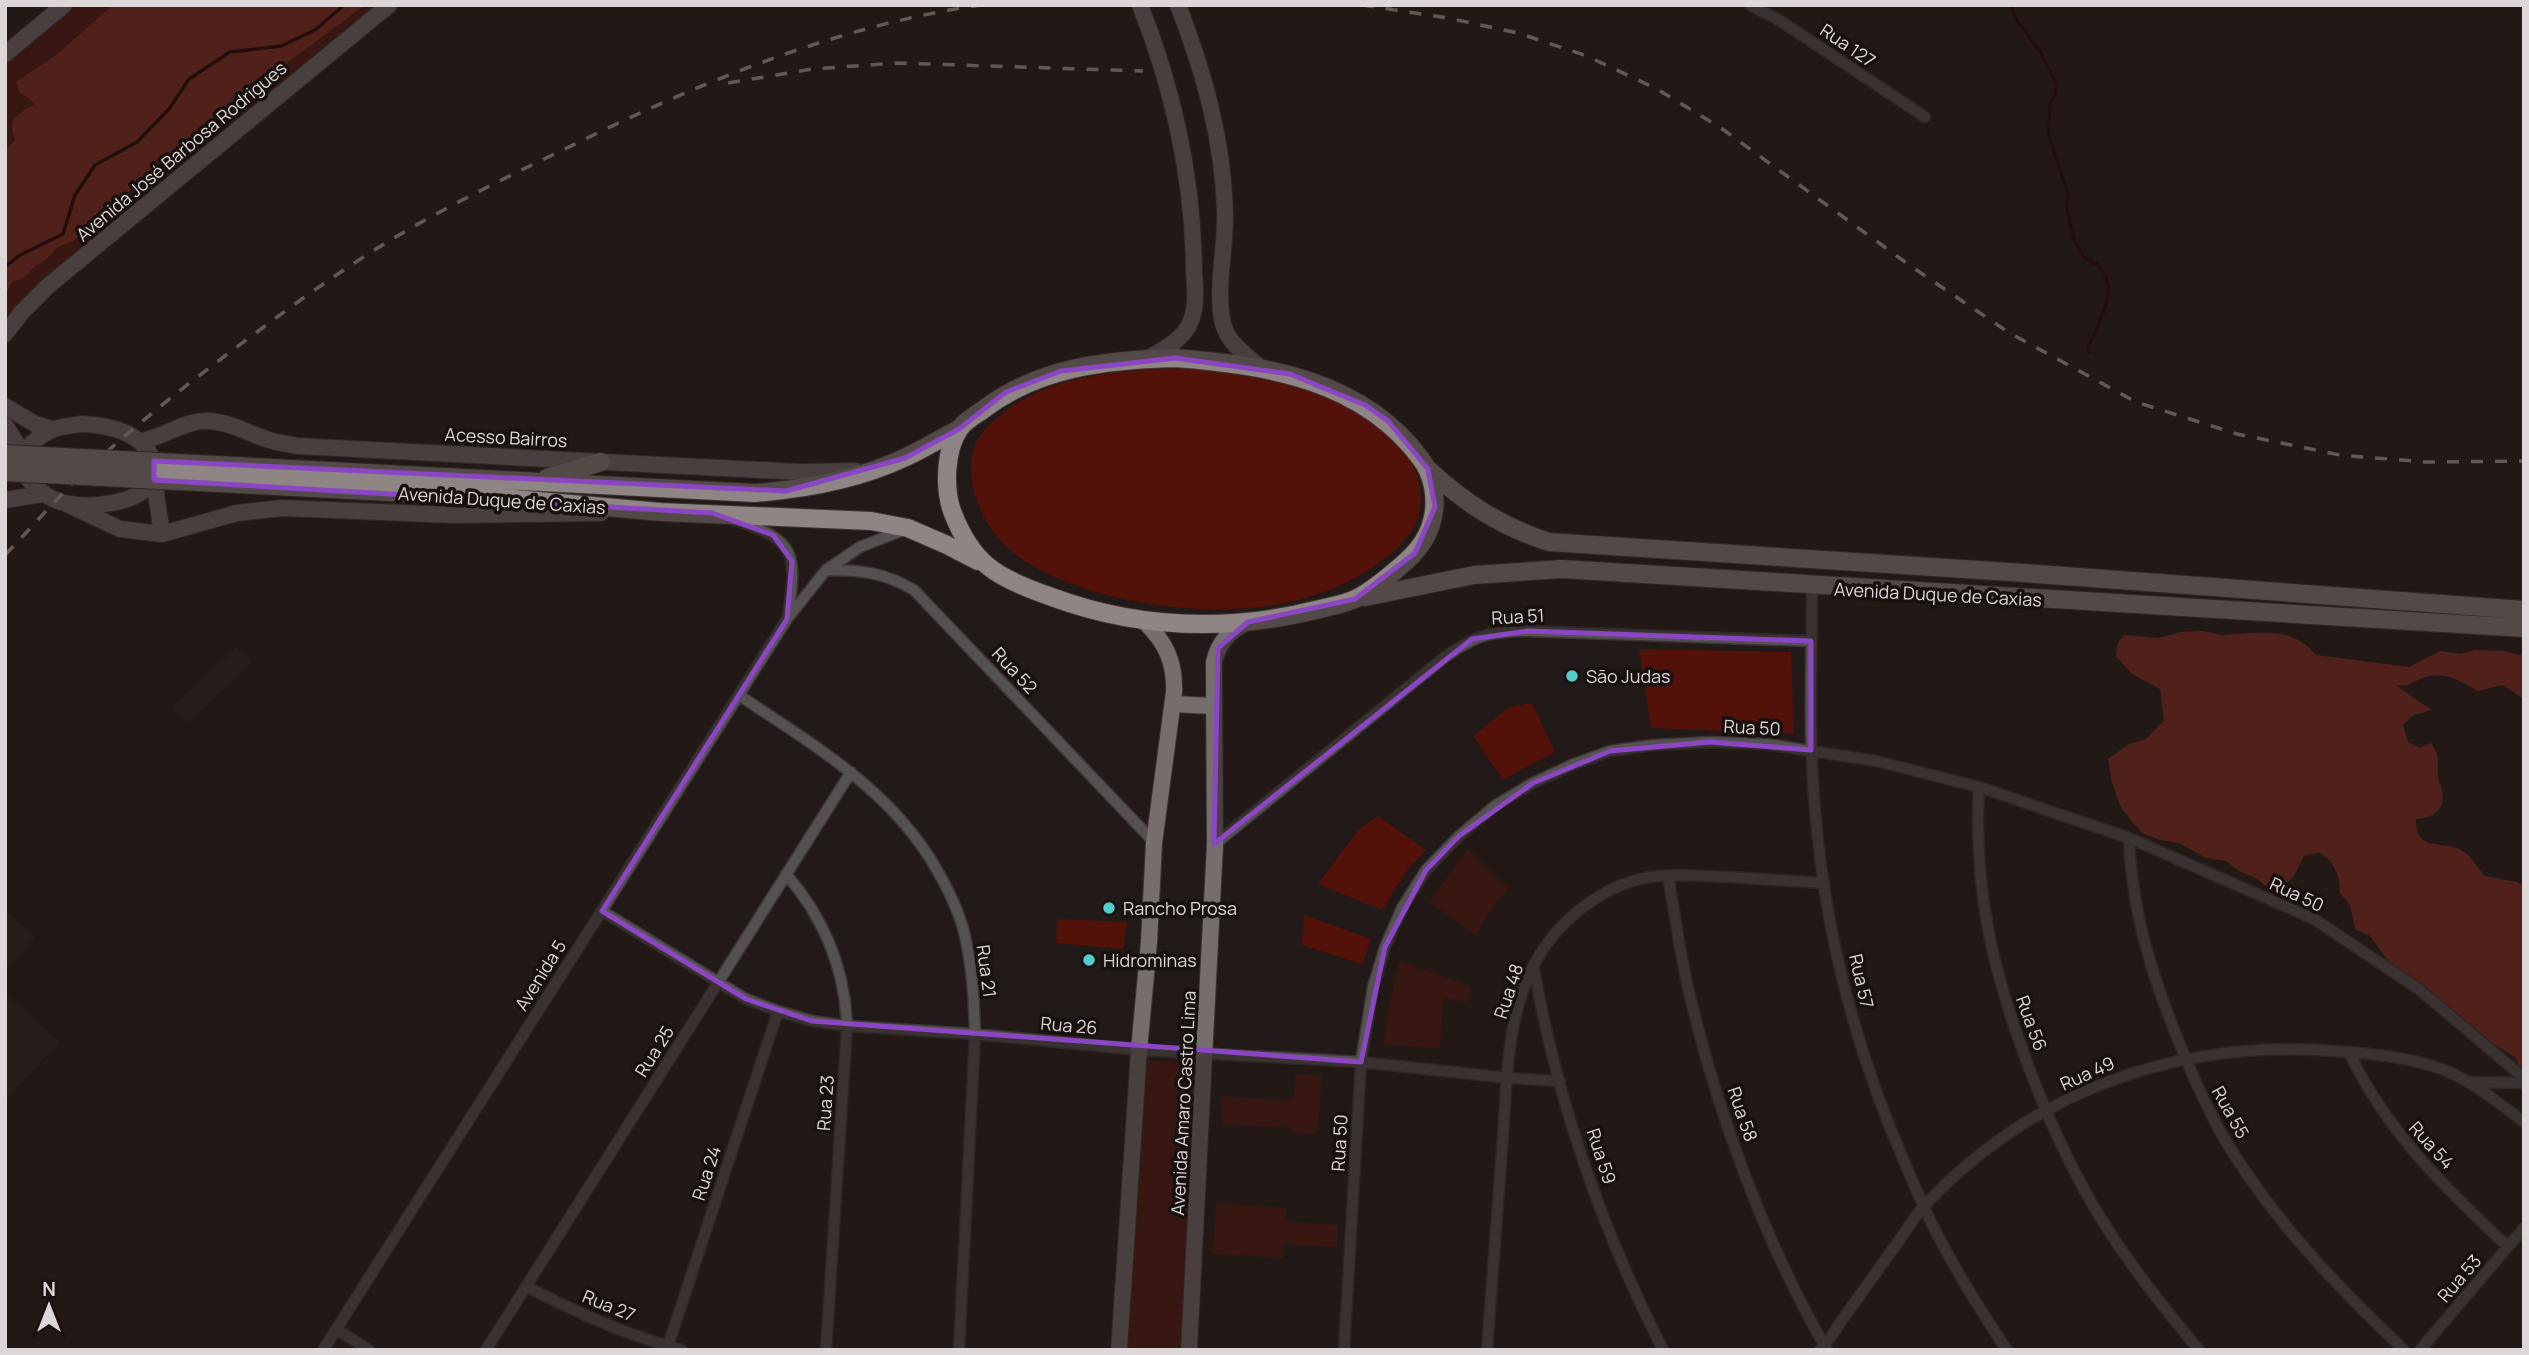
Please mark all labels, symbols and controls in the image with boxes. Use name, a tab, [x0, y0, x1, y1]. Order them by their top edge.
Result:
street label: Rua 127	[1816, 18, 1880, 72]
street label: Avenida José Barbosa Rodrigues	[71, 56, 291, 246]
street label: Acesso Bairros	[444, 422, 568, 452]
street label: Avenida Duque de Caxias	[397, 481, 607, 519]
street label: Avenida Duque de Caxias	[1834, 577, 2042, 611]
street label: Rua 51	[1491, 603, 1545, 629]
street label: Rua 52	[987, 641, 1043, 699]
place label: São Judas	[1586, 664, 1671, 688]
marker: São Judas	[1564, 668, 1580, 684]
street label: Rua 50	[1723, 714, 1781, 740]
street label: Rua 50	[2266, 871, 2328, 917]
place label: Rancho Prosa	[1123, 896, 1237, 920]
marker: Rancho Prosa	[1101, 900, 1117, 916]
street label: Avenida 5	[509, 935, 571, 1015]
street label: Rua 21	[971, 943, 1003, 999]
place label: Hidrominas	[1103, 948, 1197, 972]
street label: Rua 57	[1844, 951, 1880, 1011]
marker: Hidrominas	[1081, 952, 1097, 968]
street label: Rua 48	[1488, 960, 1528, 1022]
street label: Avenida Amaro Castro Lima	[1165, 990, 1201, 1216]
street label: Rua 56	[2011, 992, 2053, 1054]
street label: Rua 26	[1040, 1011, 1098, 1039]
street label: Rua 25	[629, 1021, 679, 1081]
street label: Rua 49	[2056, 1050, 2118, 1096]
street label: Rua 23	[811, 1074, 839, 1132]
street label: Rua 55	[2207, 1082, 2255, 1142]
street label: Rua 58	[1722, 1083, 1764, 1145]
street label: Rua 50	[1326, 1114, 1352, 1172]
street label: Rua 54	[2404, 1116, 2460, 1174]
street label: Rua 59	[1582, 1125, 1622, 1187]
street label: Rua 24	[686, 1143, 726, 1203]
street label: Rua 53	[2432, 1249, 2486, 1307]
north arrow	[14, 1271, 84, 1341]
text: N	[42, 1276, 56, 1302]
street label: Rua 27	[579, 1284, 639, 1326]

